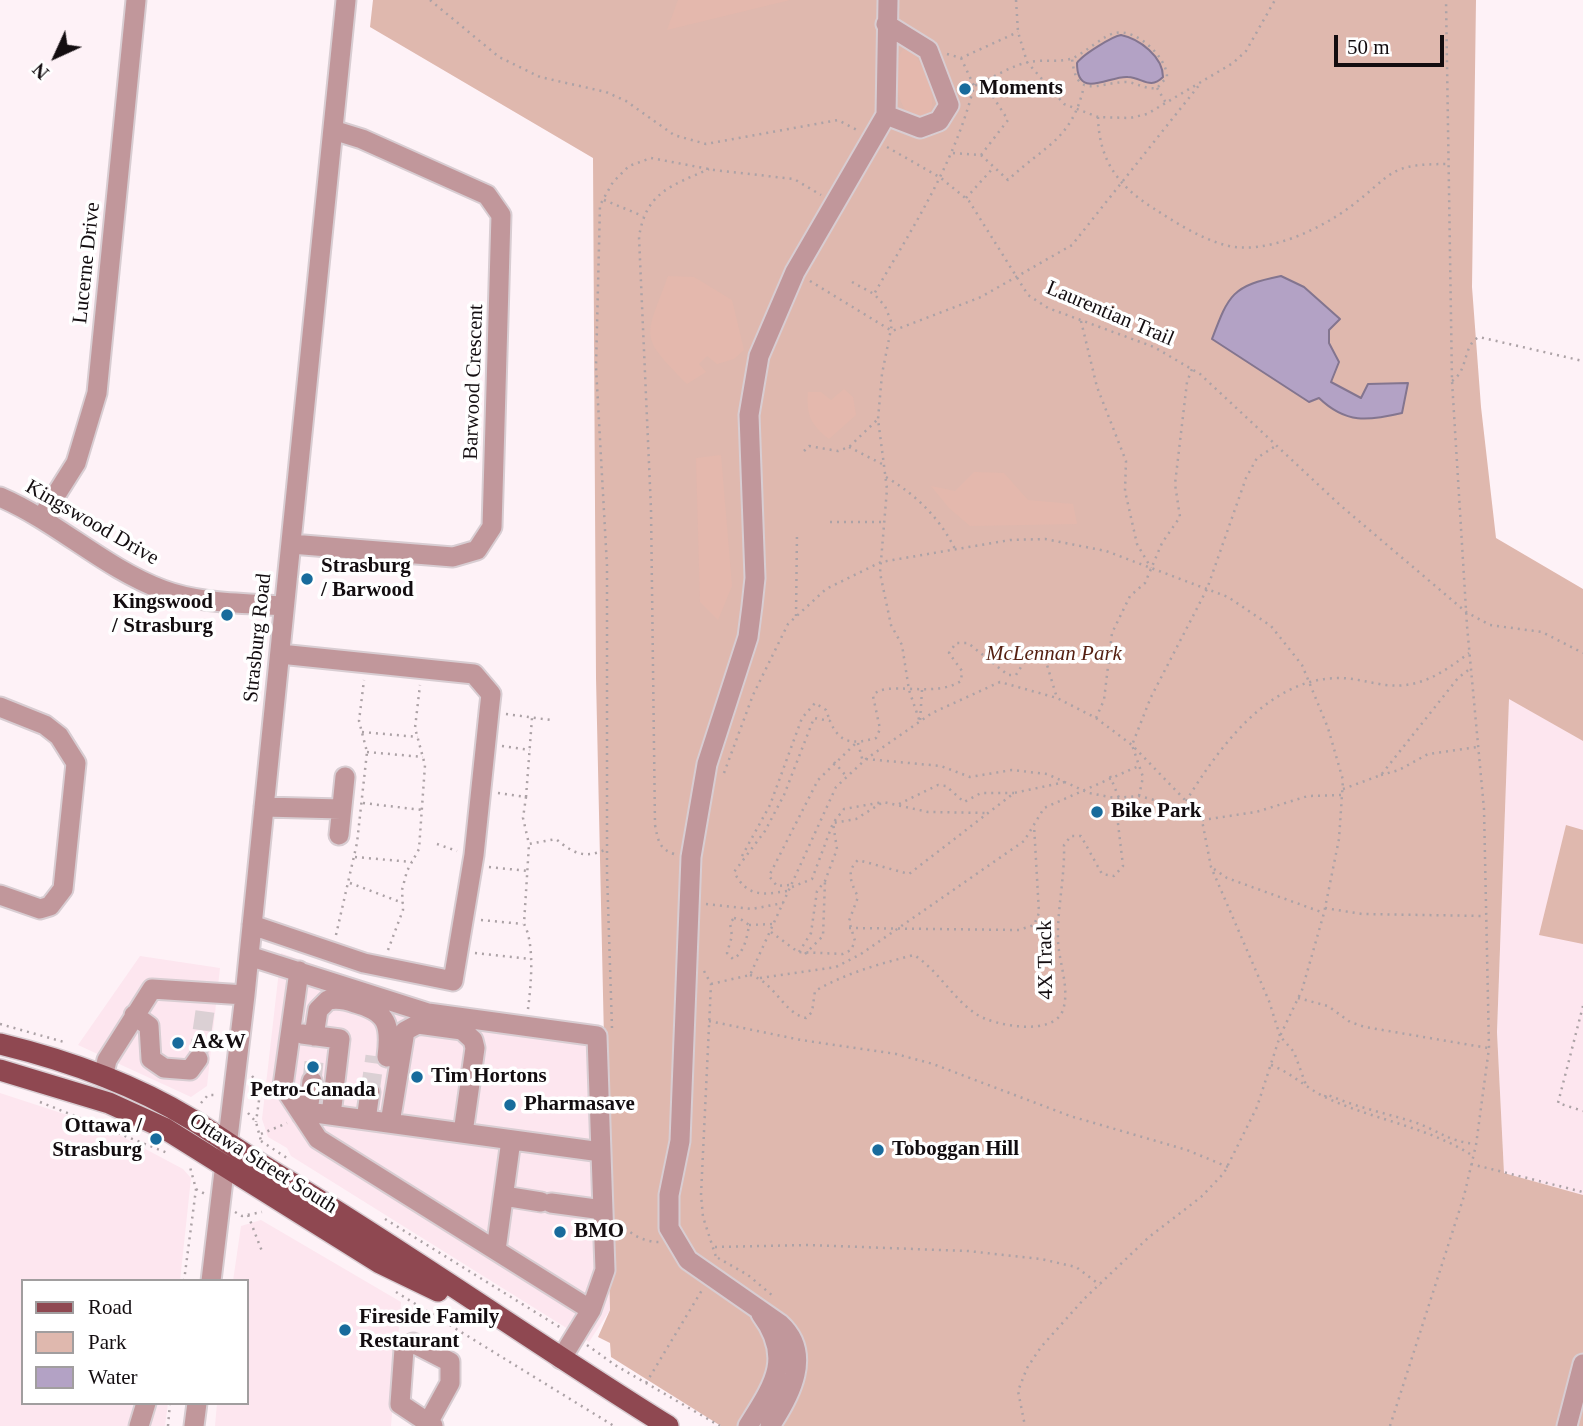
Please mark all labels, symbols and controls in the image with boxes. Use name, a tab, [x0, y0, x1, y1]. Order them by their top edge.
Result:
north arrow	[21, 21, 91, 91]
scale bar	[1338, 21, 1448, 65]
text: 50 m	[1347, 35, 1390, 59]
text: N	[29, 59, 53, 83]
place label: Moments	[979, 76, 1063, 102]
marker: Moments	[957, 81, 973, 97]
street label: Lucerne Drive	[68, 201, 106, 325]
street label: Laurentian Trail	[1042, 276, 1178, 352]
street label: Barwood Crescent	[459, 304, 489, 460]
street label: Kingswood Drive	[21, 475, 163, 571]
place label: Strasburg / Barwood	[321, 554, 414, 604]
marker: Strasburg / Barwood	[299, 571, 315, 587]
street label: Strasburg Road	[239, 572, 277, 704]
place label: Kingswood / Strasburg	[112, 590, 213, 640]
marker: Kingswood / Strasburg	[219, 607, 235, 623]
park label: McLennan Park	[986, 641, 1122, 667]
place label: Bike Park	[1111, 799, 1201, 825]
marker: Bike Park	[1089, 804, 1105, 820]
street label: 4X Track	[1033, 920, 1059, 1000]
place label: A&W	[192, 1030, 246, 1056]
marker: A&W	[170, 1035, 186, 1051]
marker: Petro-Canada	[305, 1059, 321, 1075]
place label: Tim Hortons	[431, 1064, 547, 1090]
marker: Tim Hortons	[409, 1069, 425, 1085]
place label: Petro-Canada	[250, 1078, 376, 1104]
place label: Pharmasave	[524, 1092, 635, 1118]
marker: Pharmasave	[502, 1097, 518, 1113]
street label: Ottawa Street South	[185, 1108, 341, 1220]
place label: Ottawa / Strasburg	[52, 1114, 142, 1164]
marker: Ottawa / Strasburg	[148, 1131, 164, 1147]
place label: Toboggan Hill	[892, 1137, 1019, 1163]
marker: Toboggan Hill	[870, 1142, 886, 1158]
place label: BMO	[574, 1219, 624, 1245]
marker: BMO	[552, 1224, 568, 1240]
legend	[21, 1279, 248, 1405]
text: Road	[88, 1295, 132, 1319]
place label: Fireside Family Restaurant	[359, 1305, 499, 1355]
marker: Fireside Family Restaurant	[337, 1322, 353, 1338]
text: Park	[88, 1330, 127, 1354]
text: Water	[88, 1365, 138, 1389]

